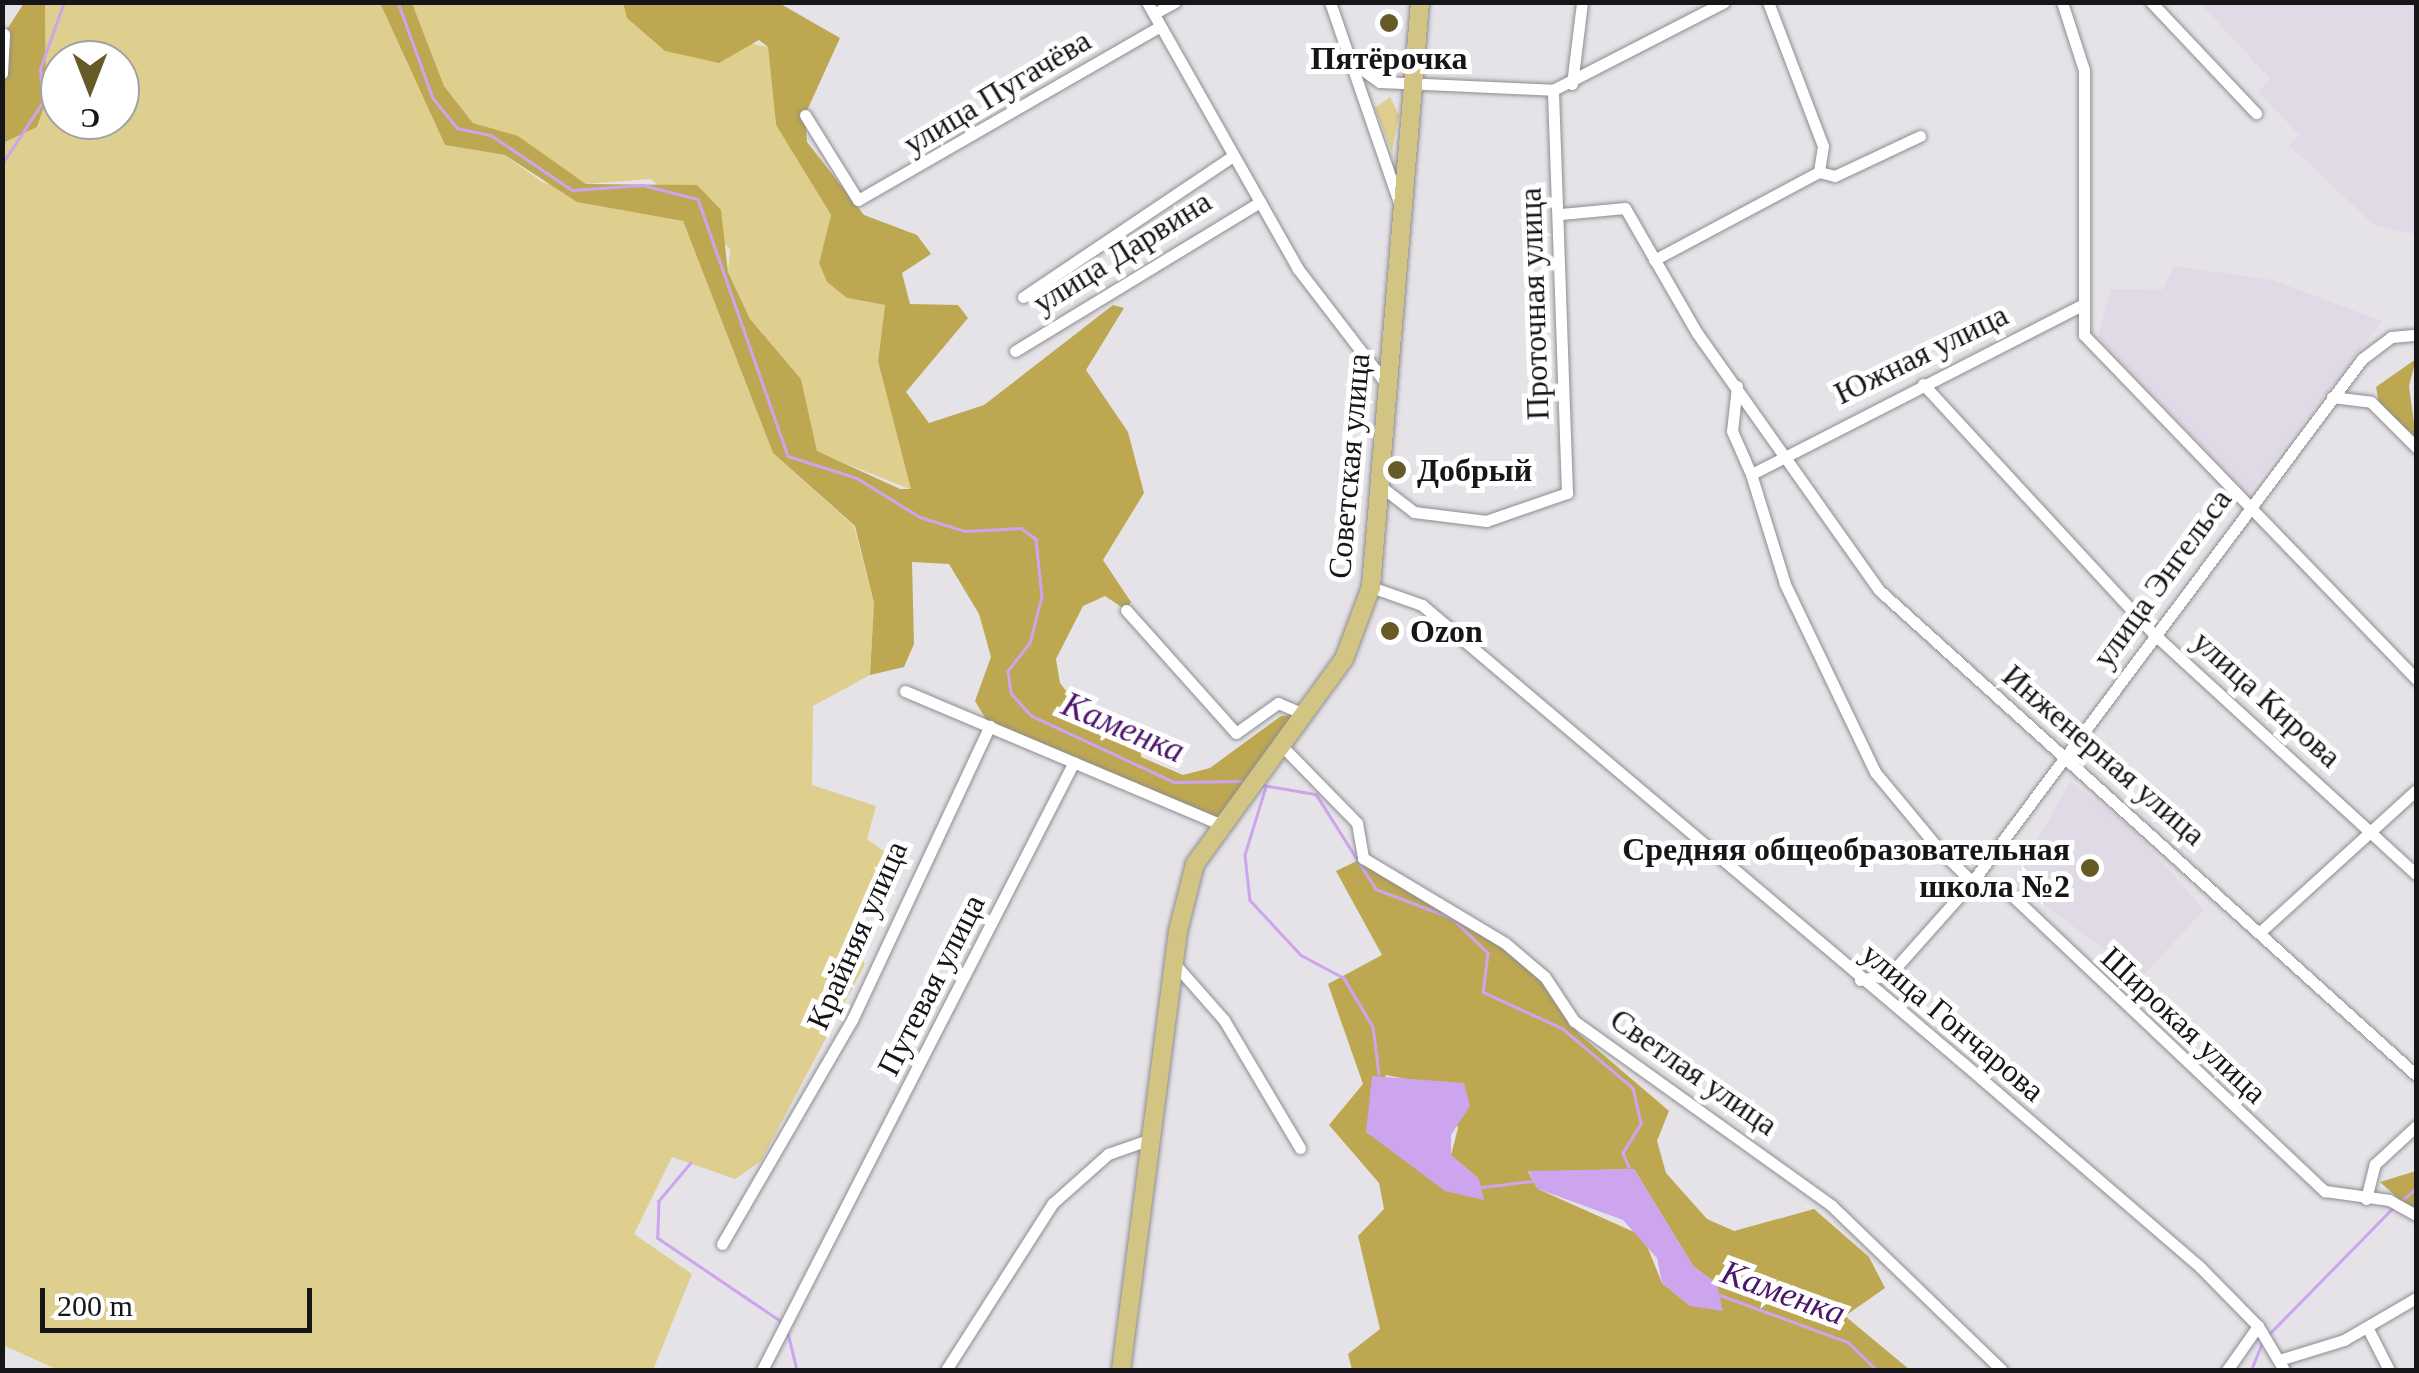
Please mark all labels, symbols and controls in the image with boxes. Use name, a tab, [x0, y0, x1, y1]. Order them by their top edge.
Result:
marker: Пятёрочка	[1378, 12, 1400, 34]
street label: улица Пугачёва	[897, 21, 1097, 163]
place label: Пятёрочка	[1310, 39, 1468, 77]
north arrow	[40, 40, 140, 140]
text: С	[80, 103, 100, 134]
street label: улица Дарвина	[1026, 182, 1218, 322]
street label: Проточная улица	[1511, 187, 1557, 421]
street label: Южная улица	[1828, 295, 2014, 413]
street label: Советская улица	[1320, 352, 1378, 580]
place label: Добрый	[1417, 451, 1532, 489]
marker: Добрый	[1386, 459, 1408, 481]
street label: улица Энгельса	[2084, 481, 2240, 675]
place label: Ozon	[1410, 612, 1483, 650]
marker: Ozon	[1379, 620, 1401, 642]
street label: улица Кирова	[2185, 622, 2349, 776]
street label: Инженерная улица	[1995, 656, 2213, 854]
water label: Каменка	[1055, 683, 1191, 773]
place label: Средняя общеобразовательная школа №2	[1622, 831, 2070, 906]
street label: Крайняя улица	[798, 835, 916, 1035]
marker: Средняя общеобразовательная школа №2	[2079, 857, 2101, 879]
street label: Путевая улица	[869, 888, 993, 1082]
street label: улица Гончарова	[1854, 934, 2052, 1110]
street label: Широкая улица	[2093, 939, 2275, 1111]
street label: Светлая улица	[1603, 1000, 1785, 1144]
water label: Каменка	[1715, 1251, 1851, 1335]
scale bar	[45, 1268, 318, 1330]
text: 200 m	[57, 1289, 133, 1322]

